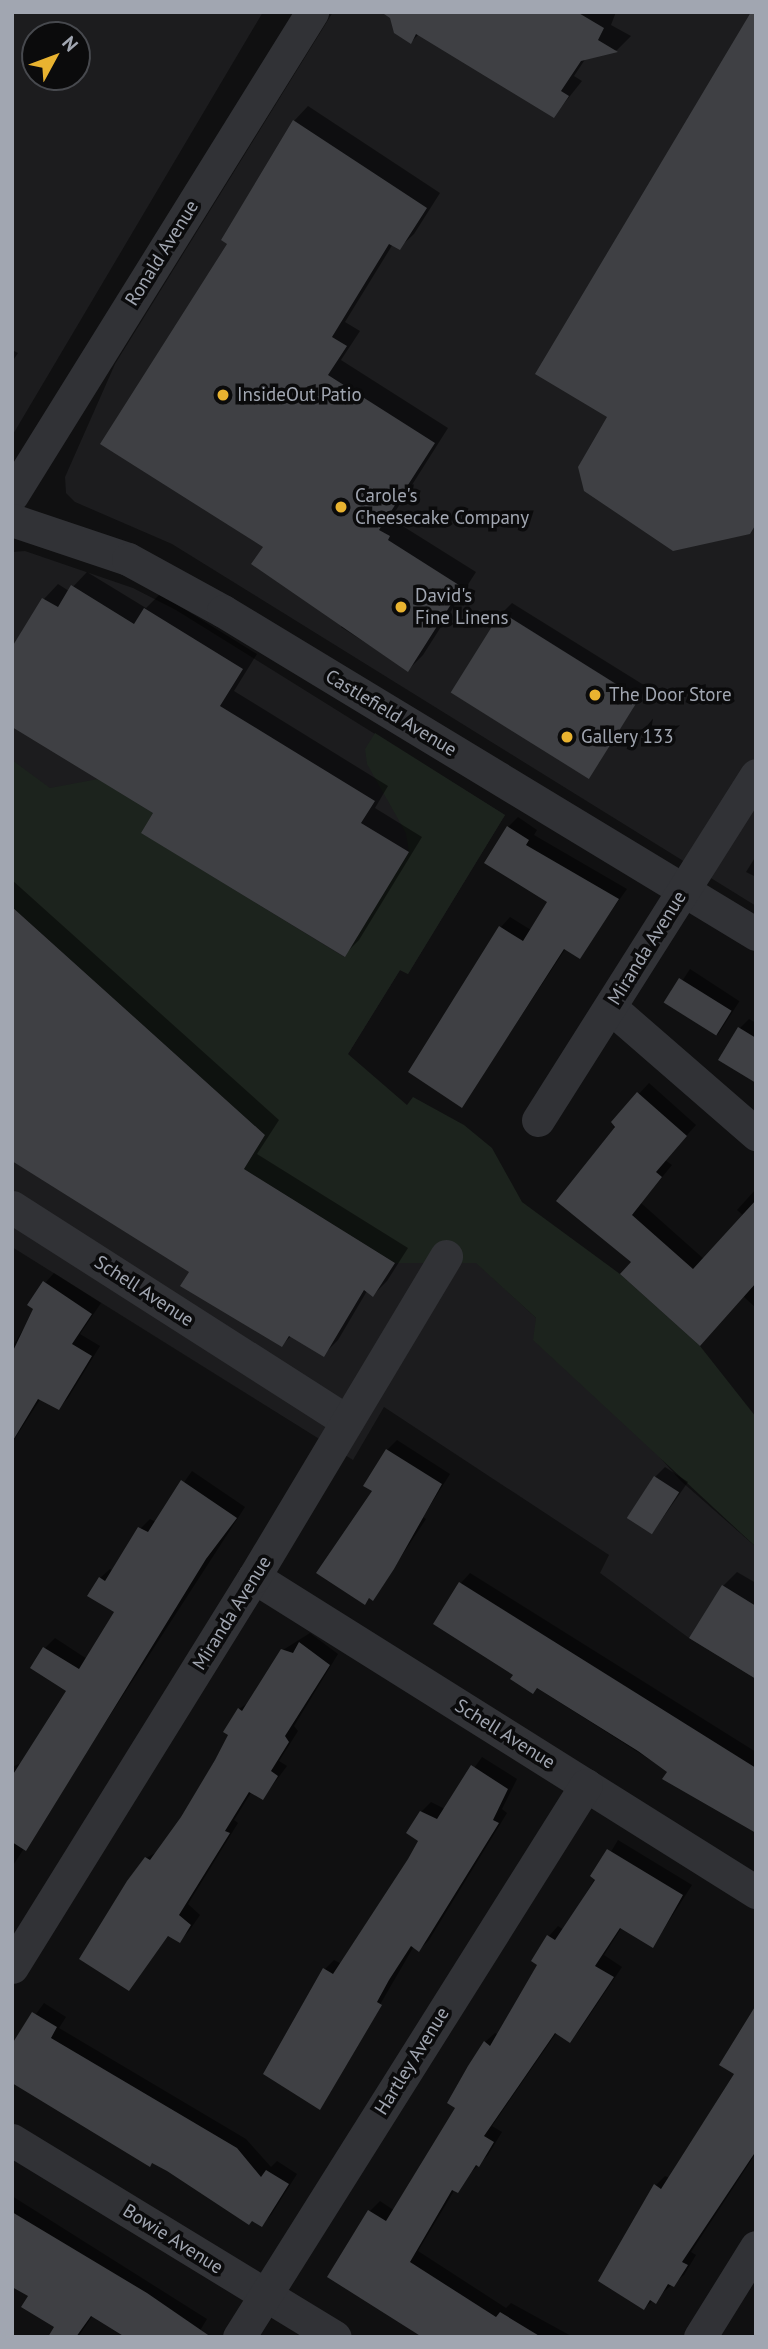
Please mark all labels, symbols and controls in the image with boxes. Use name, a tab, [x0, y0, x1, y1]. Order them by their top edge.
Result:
north arrow	[21, 21, 91, 91]
text: N	[57, 31, 83, 56]
street label: Ronald Avenue	[120, 196, 204, 310]
place label: InsideOut Patio	[237, 384, 362, 406]
marker: InsideOut Patio	[215, 387, 231, 403]
place label: Carole's Cheesecake Company	[355, 485, 529, 529]
marker: Carole's Cheesecake Company	[333, 499, 349, 515]
place label: David's Fine Linens	[415, 585, 508, 629]
marker: David's Fine Linens	[393, 599, 409, 615]
street label: Castlefield Avenue	[321, 665, 461, 761]
place label: The Door Store	[609, 684, 732, 706]
marker: The Door Store	[587, 687, 603, 703]
place label: Gallery 133	[581, 726, 674, 748]
marker: Gallery 133	[559, 729, 575, 745]
street label: Miranda Avenue	[603, 887, 691, 1009]
street label: Schell Avenue	[90, 1250, 198, 1332]
street label: Miranda Avenue	[188, 1552, 276, 1674]
street label: Schell Avenue	[451, 1694, 559, 1774]
street label: Hartley Avenue	[370, 2003, 454, 2119]
street label: Bowie Avenue	[119, 2199, 227, 2279]

